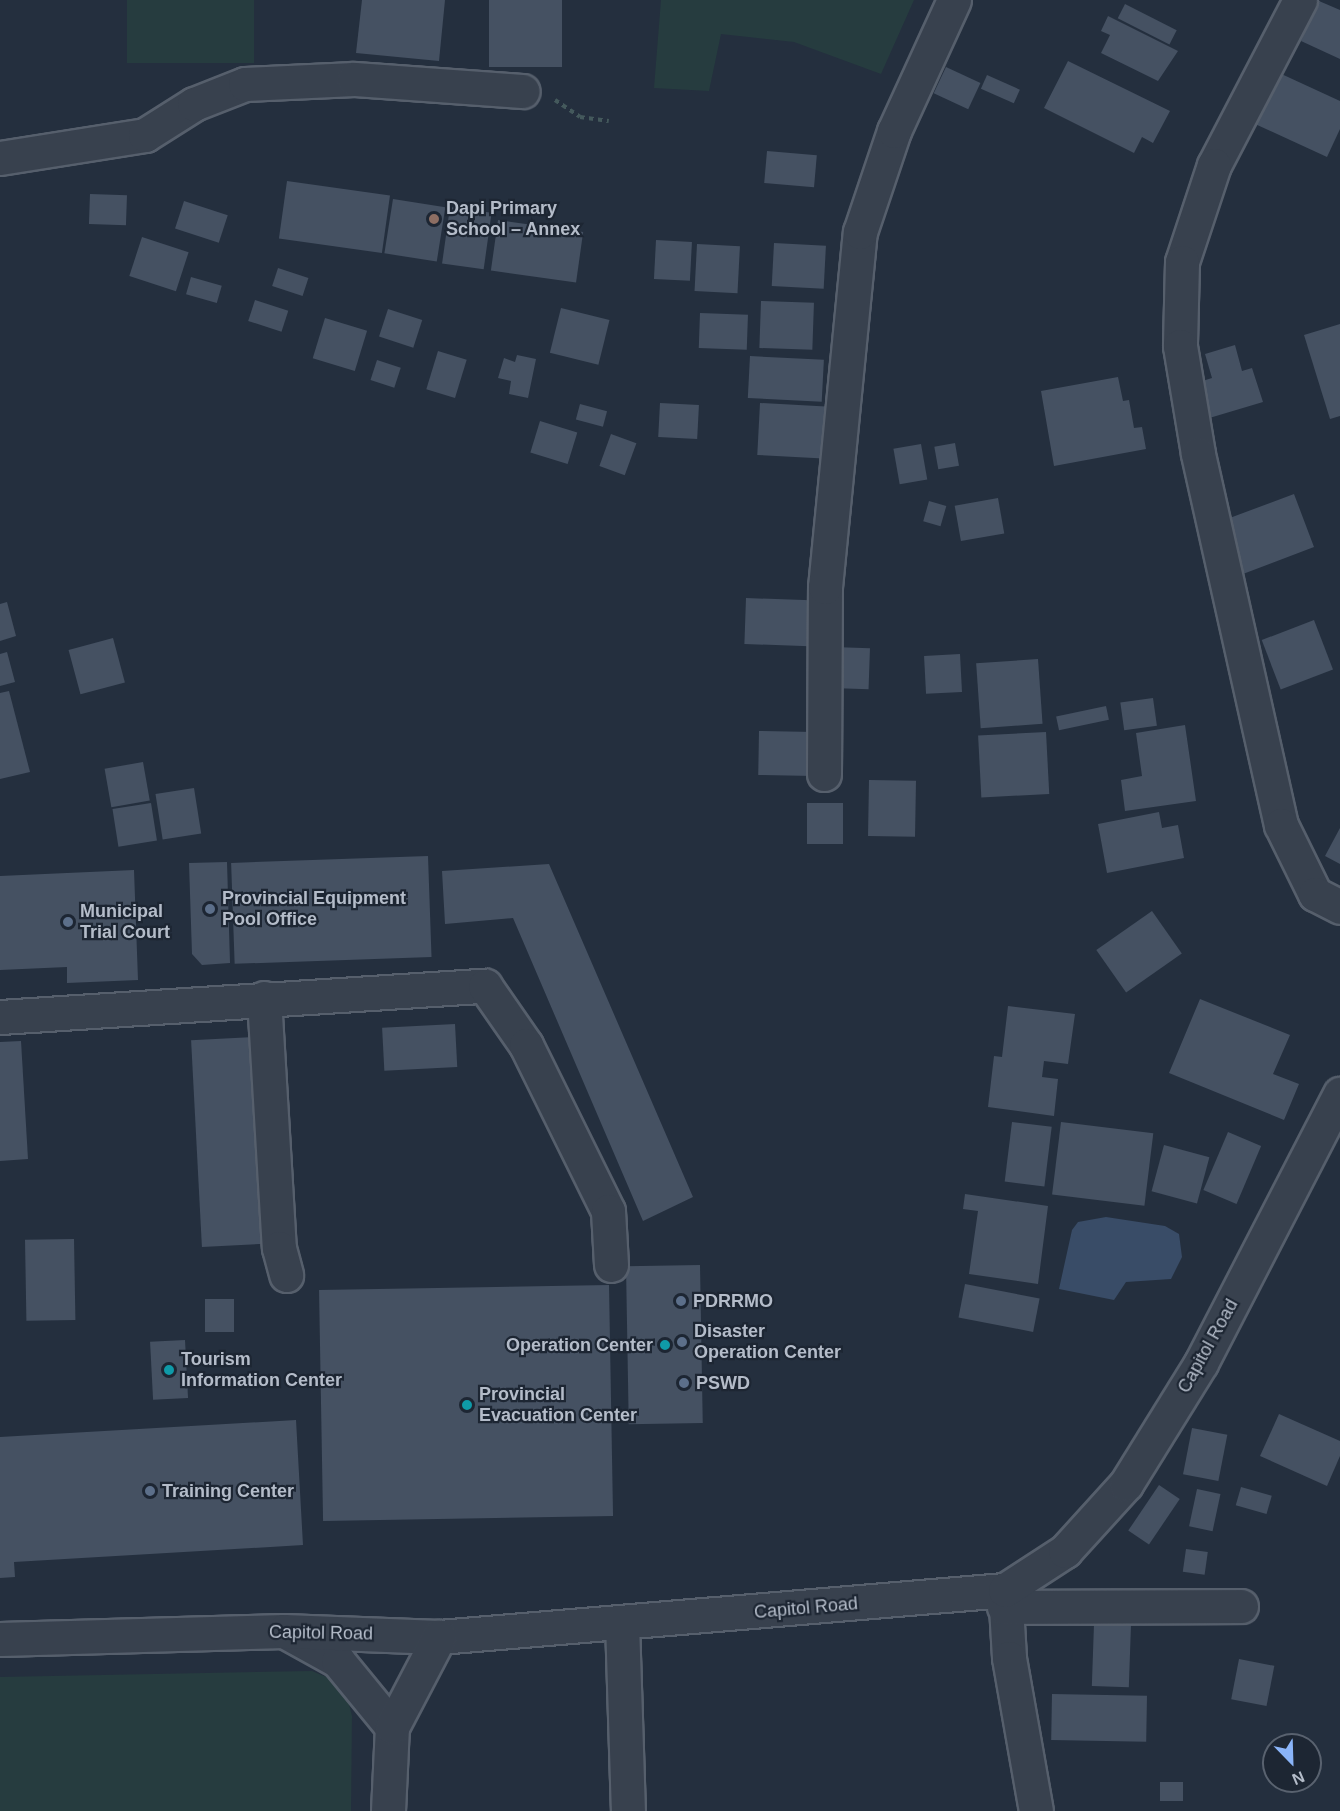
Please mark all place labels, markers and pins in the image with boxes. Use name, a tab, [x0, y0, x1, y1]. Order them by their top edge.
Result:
place label: Dapi Primary School – Annex	[446, 198, 581, 240]
marker: Dapi Primary School – Annex	[427, 212, 441, 226]
place label: Provincial Equipment Pool Office	[222, 888, 406, 930]
place label: Municipal Trial Court	[80, 901, 170, 944]
marker: Provincial Equipment Pool Office	[203, 902, 217, 916]
marker: Municipal Trial Court	[61, 915, 75, 929]
place label: PDRRMO	[693, 1290, 773, 1312]
marker: PDRRMO	[674, 1294, 688, 1308]
place label: Disaster Operation Center	[694, 1321, 841, 1364]
place label: Operation Center	[506, 1334, 653, 1356]
marker: Disaster Operation Center	[675, 1335, 689, 1349]
marker: Operation Center	[658, 1338, 672, 1352]
place label: Tourism Information Center	[181, 1349, 342, 1392]
marker: Tourism Information Center	[162, 1363, 176, 1377]
place label: PSWD	[696, 1372, 750, 1394]
marker: PSWD	[677, 1376, 691, 1390]
place label: Provincial Evacuation Center	[479, 1384, 637, 1426]
marker: Provincial Evacuation Center	[460, 1398, 474, 1412]
place label: Training Center	[162, 1480, 294, 1502]
marker: Training Center	[143, 1484, 157, 1498]

